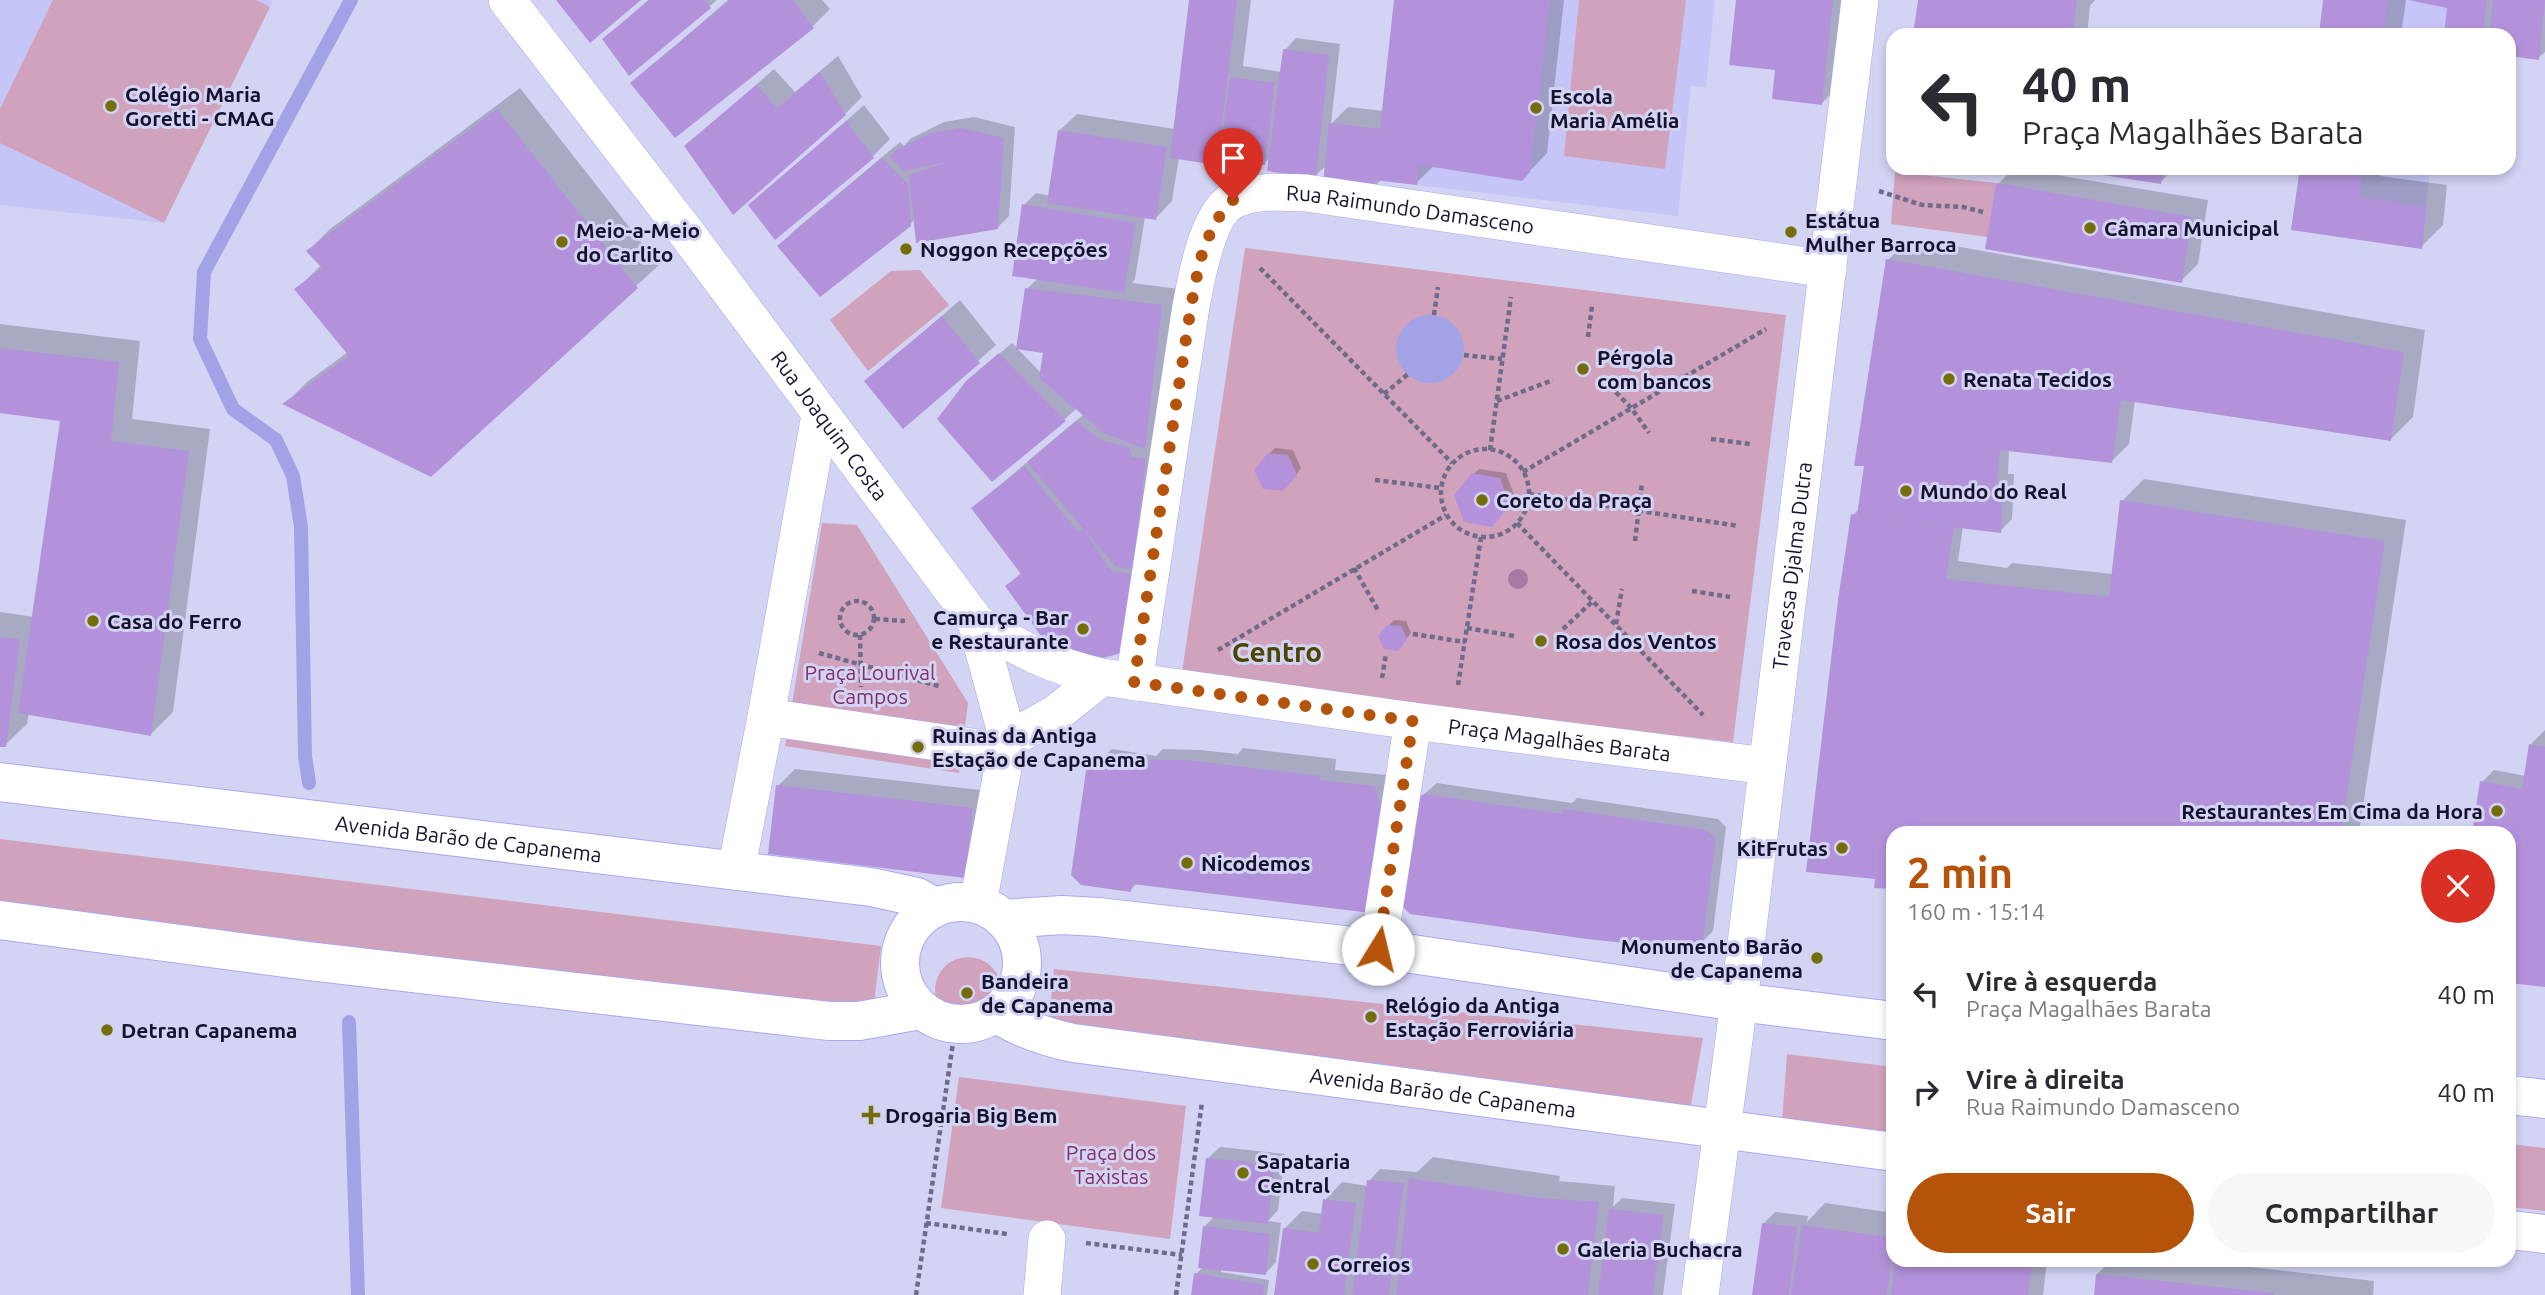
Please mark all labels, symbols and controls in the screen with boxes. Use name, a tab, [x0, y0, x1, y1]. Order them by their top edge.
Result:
icon: left	[1907, 56, 1998, 147]
text: 40 m	[2022, 56, 2131, 111]
place label: Colégio Maria Goretti - CMAG	[125, 82, 274, 130]
place label: Escola Maria Amélia	[1550, 84, 1680, 132]
marker: Colégio Maria Goretti - CMAG	[103, 98, 119, 114]
marker: Escola Maria Amélia	[1528, 100, 1544, 116]
text: Praça Magalhães Barata	[2022, 114, 2364, 150]
pin	[1203, 128, 1263, 200]
icon: arrive	[1214, 139, 1252, 177]
street label: Rua Raimundo Damasceno	[1286, 180, 1536, 238]
place label: Estátua Mulher Barroca	[1805, 208, 1957, 256]
place label: Câmara Municipal	[2104, 216, 2279, 240]
place label: Meio-a-Meio do Carlito	[576, 218, 700, 266]
marker: Câmara Municipal	[2082, 220, 2098, 236]
marker: Estátua Mulher Barroca	[1783, 224, 1799, 240]
marker: Meio-a-Meio do Carlito	[554, 234, 570, 250]
place label: Noggon Recepções	[920, 237, 1108, 261]
marker: Noggon Recepções	[898, 241, 914, 257]
place label: Pérgola com bancos	[1597, 345, 1711, 393]
street label: Rua Joaquim Costa	[766, 346, 893, 505]
marker: Pérgola com bancos	[1575, 361, 1591, 377]
place label: Renata Tecidos	[1963, 367, 2112, 391]
marker: Renata Tecidos	[1941, 371, 1957, 387]
street label: Travessa Djalma Dutra	[1767, 460, 1816, 671]
place label: Mundo do Real	[1920, 479, 2067, 503]
marker: Mundo do Real	[1898, 483, 1914, 499]
place label: Coreto da Praça	[1496, 488, 1652, 512]
marker: Coreto da Praça	[1474, 492, 1490, 508]
place label: Camurça - Bar e Restaurante	[931, 605, 1069, 653]
place label: Casa do Ferro	[107, 609, 242, 633]
marker: Casa do Ferro	[85, 613, 101, 629]
marker: Camurça - Bar e Restaurante	[1075, 621, 1091, 637]
place label: Rosa dos Ventos	[1555, 629, 1717, 653]
marker: Rosa dos Ventos	[1533, 633, 1549, 649]
district label: Centro	[1232, 636, 1322, 667]
park label: Praça Lourival Campos	[804, 660, 936, 708]
street label: Praça Magalhães Barata	[1447, 714, 1672, 766]
place label: Ruinas da Antiga Estação de Capanema	[932, 723, 1146, 771]
marker: Ruinas da Antiga Estação de Capanema	[910, 739, 926, 755]
place label: Restaurantes Em Cima da Hora	[2181, 799, 2483, 823]
marker: Restaurantes Em Cima da Hora	[2489, 803, 2505, 819]
street label: Avenida Barão de Capanema	[334, 811, 603, 866]
place label: KitFrutas	[1737, 836, 1828, 860]
marker: KitFrutas	[1834, 840, 1850, 856]
text: 2 min	[1907, 849, 2013, 896]
button: close	[2421, 849, 2495, 923]
place label: Nicodemos	[1201, 851, 1310, 875]
marker: Nicodemos	[1179, 855, 1195, 871]
text: 160 m · 15:14	[1907, 899, 2045, 924]
position arrow	[1341, 912, 1415, 986]
place label: Monumento Barão de Capanema	[1620, 934, 1803, 982]
marker: Monumento Barão de Capanema	[1809, 950, 1825, 966]
text: Vire à esquerda	[1966, 967, 2157, 996]
place label: Bandeira de Capanema	[981, 969, 1114, 1017]
icon: left	[1907, 975, 1945, 1013]
text: 40 m	[2437, 980, 2495, 1009]
marker: Bandeira de Capanema	[959, 985, 975, 1001]
place label: Relógio da Antiga Estação Ferroviária	[1385, 993, 1574, 1041]
text: Praça Magalhães Barata	[1966, 996, 2212, 1021]
marker: Relógio da Antiga Estação Ferroviária	[1363, 1009, 1379, 1025]
place label: Detran Capanema	[121, 1018, 297, 1042]
marker: Detran Capanema	[99, 1022, 115, 1038]
street label: Avenida Barão de Capanema	[1308, 1063, 1578, 1122]
text: Vire à direita	[1966, 1065, 2125, 1094]
icon: right	[1907, 1073, 1945, 1111]
text: 40 m	[2437, 1078, 2495, 1107]
text: Rua Raimundo Damasceno	[1966, 1094, 2240, 1119]
place label: Drogaria Big Bem	[885, 1103, 1057, 1127]
marker: Drogaria Big Bem	[863, 1107, 879, 1123]
park label: Praça dos Taxistas	[1066, 1140, 1156, 1188]
place label: Sapataria Central	[1257, 1149, 1351, 1197]
marker: Sapataria Central	[1235, 1165, 1251, 1181]
button: Sair	[1907, 1173, 2194, 1253]
button: Compartilhar	[2208, 1173, 2495, 1253]
place label: Galeria Buchacra	[1577, 1237, 1743, 1261]
marker: Galeria Buchacra	[1555, 1241, 1571, 1257]
place label: Correios	[1327, 1252, 1411, 1276]
marker: Correios	[1305, 1256, 1321, 1272]

